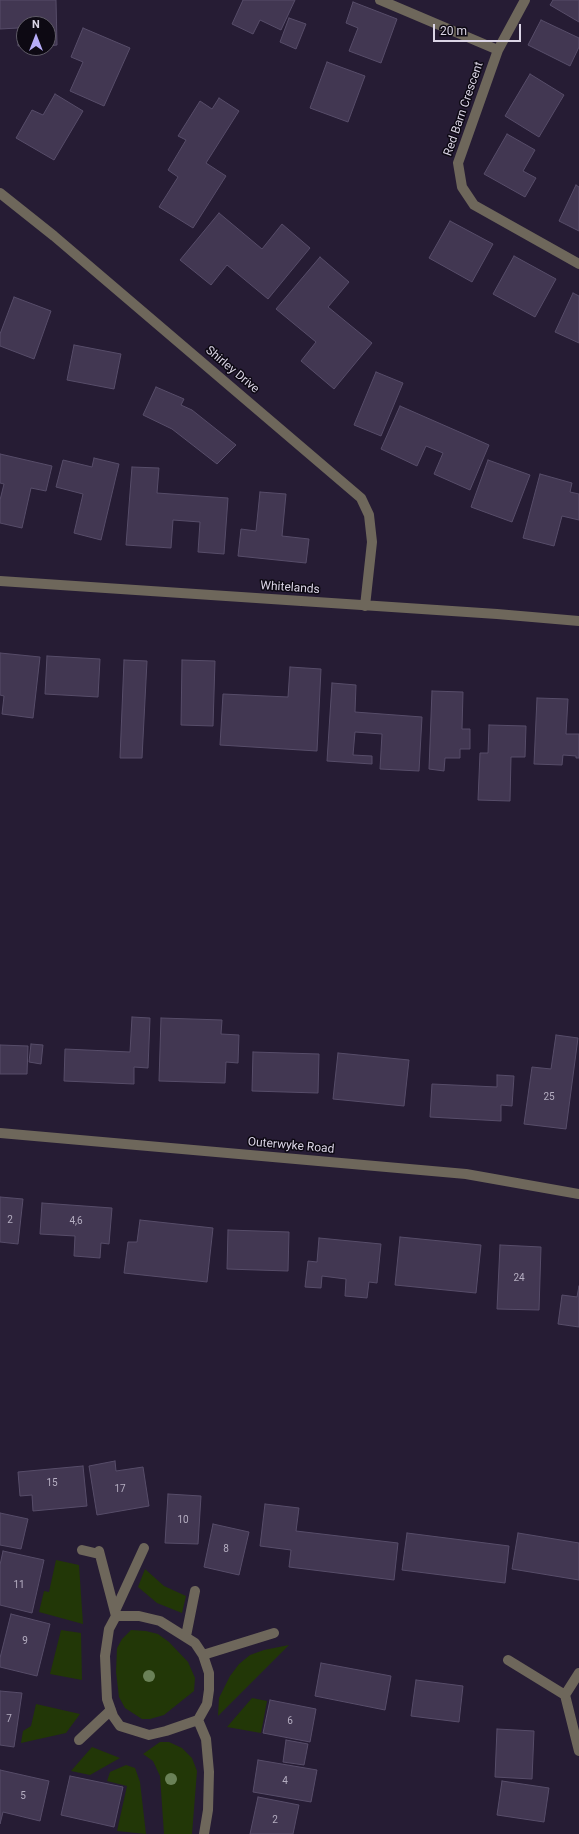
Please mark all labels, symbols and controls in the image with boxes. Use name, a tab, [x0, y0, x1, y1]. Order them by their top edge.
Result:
north arrow	[16, 16, 56, 56]
scale bar	[435, 16, 523, 42]
text: N	[32, 18, 40, 31]
text: 20 m	[440, 24, 467, 38]
street label: Red Barn Crescent	[441, 60, 487, 158]
street label: Shirley Drive	[202, 343, 262, 397]
street label: Whitelands	[260, 579, 320, 597]
house number: 25	[543, 1091, 555, 1103]
street label: Outerwyke Road	[247, 1135, 335, 1157]
house number: 2	[7, 1214, 13, 1226]
house number: 4,6	[69, 1215, 83, 1227]
house number: 24	[513, 1272, 525, 1284]
house number: 15	[46, 1477, 58, 1489]
house number: 17	[114, 1483, 126, 1495]
house number: 10	[177, 1514, 189, 1526]
house number: 8	[223, 1543, 229, 1555]
house number: 11	[13, 1579, 25, 1591]
house number: 9	[22, 1635, 28, 1647]
house number: 7	[6, 1713, 12, 1725]
house number: 6	[287, 1715, 293, 1727]
house number: 4	[282, 1775, 288, 1787]
house number: 5	[20, 1790, 26, 1802]
house number: 2	[272, 1814, 278, 1826]

